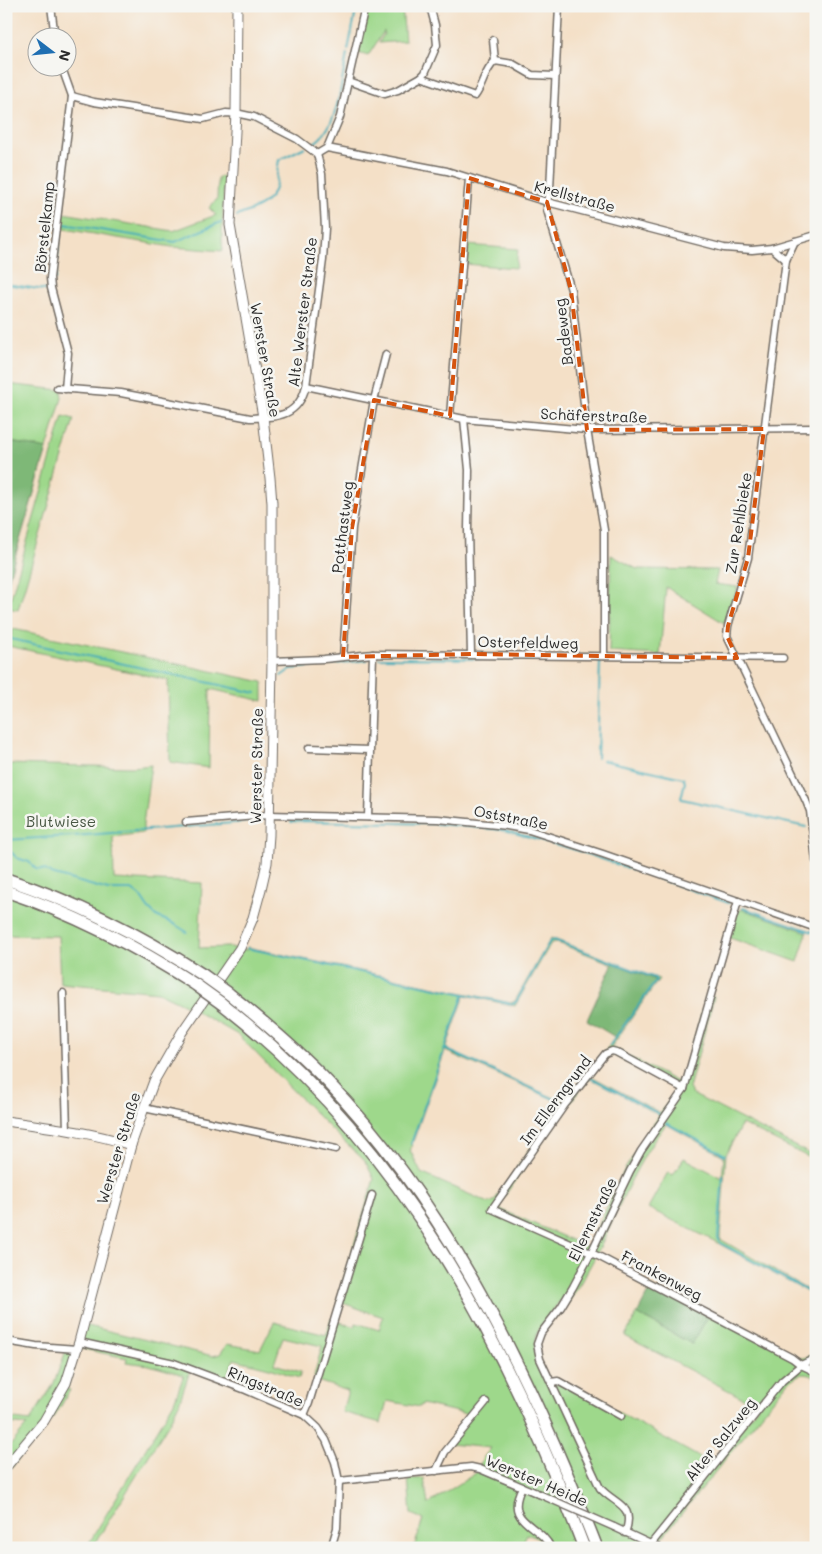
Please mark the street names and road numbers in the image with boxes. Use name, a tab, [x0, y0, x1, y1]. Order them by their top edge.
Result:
street label: Krellstraße	[532, 176, 618, 216]
street label: Börstelkamp	[29, 181, 59, 273]
street label: Alte Werster Straße	[283, 236, 321, 388]
street label: Badeweg	[549, 297, 577, 367]
street label: Werster Straße	[246, 301, 286, 419]
street label: Schäferstraße	[540, 403, 648, 427]
street label: Zur Rehlbieke	[720, 471, 756, 575]
street label: Potthastweg	[326, 480, 358, 574]
street label: Osterfeldweg	[478, 631, 579, 653]
street label: Werster Straße	[245, 708, 267, 824]
street label: Oststraße	[472, 800, 550, 834]
street label: Im Ellerngrund	[515, 1051, 595, 1149]
street label: Werster Straße	[91, 1090, 145, 1206]
street label: Ellernstraße	[563, 1174, 621, 1264]
street label: Frankenweg	[618, 1245, 706, 1305]
street label: Ringstraße	[225, 1361, 307, 1411]
street label: Alter Salzweg	[680, 1393, 760, 1485]
street label: Werster Heide	[483, 1450, 591, 1510]

